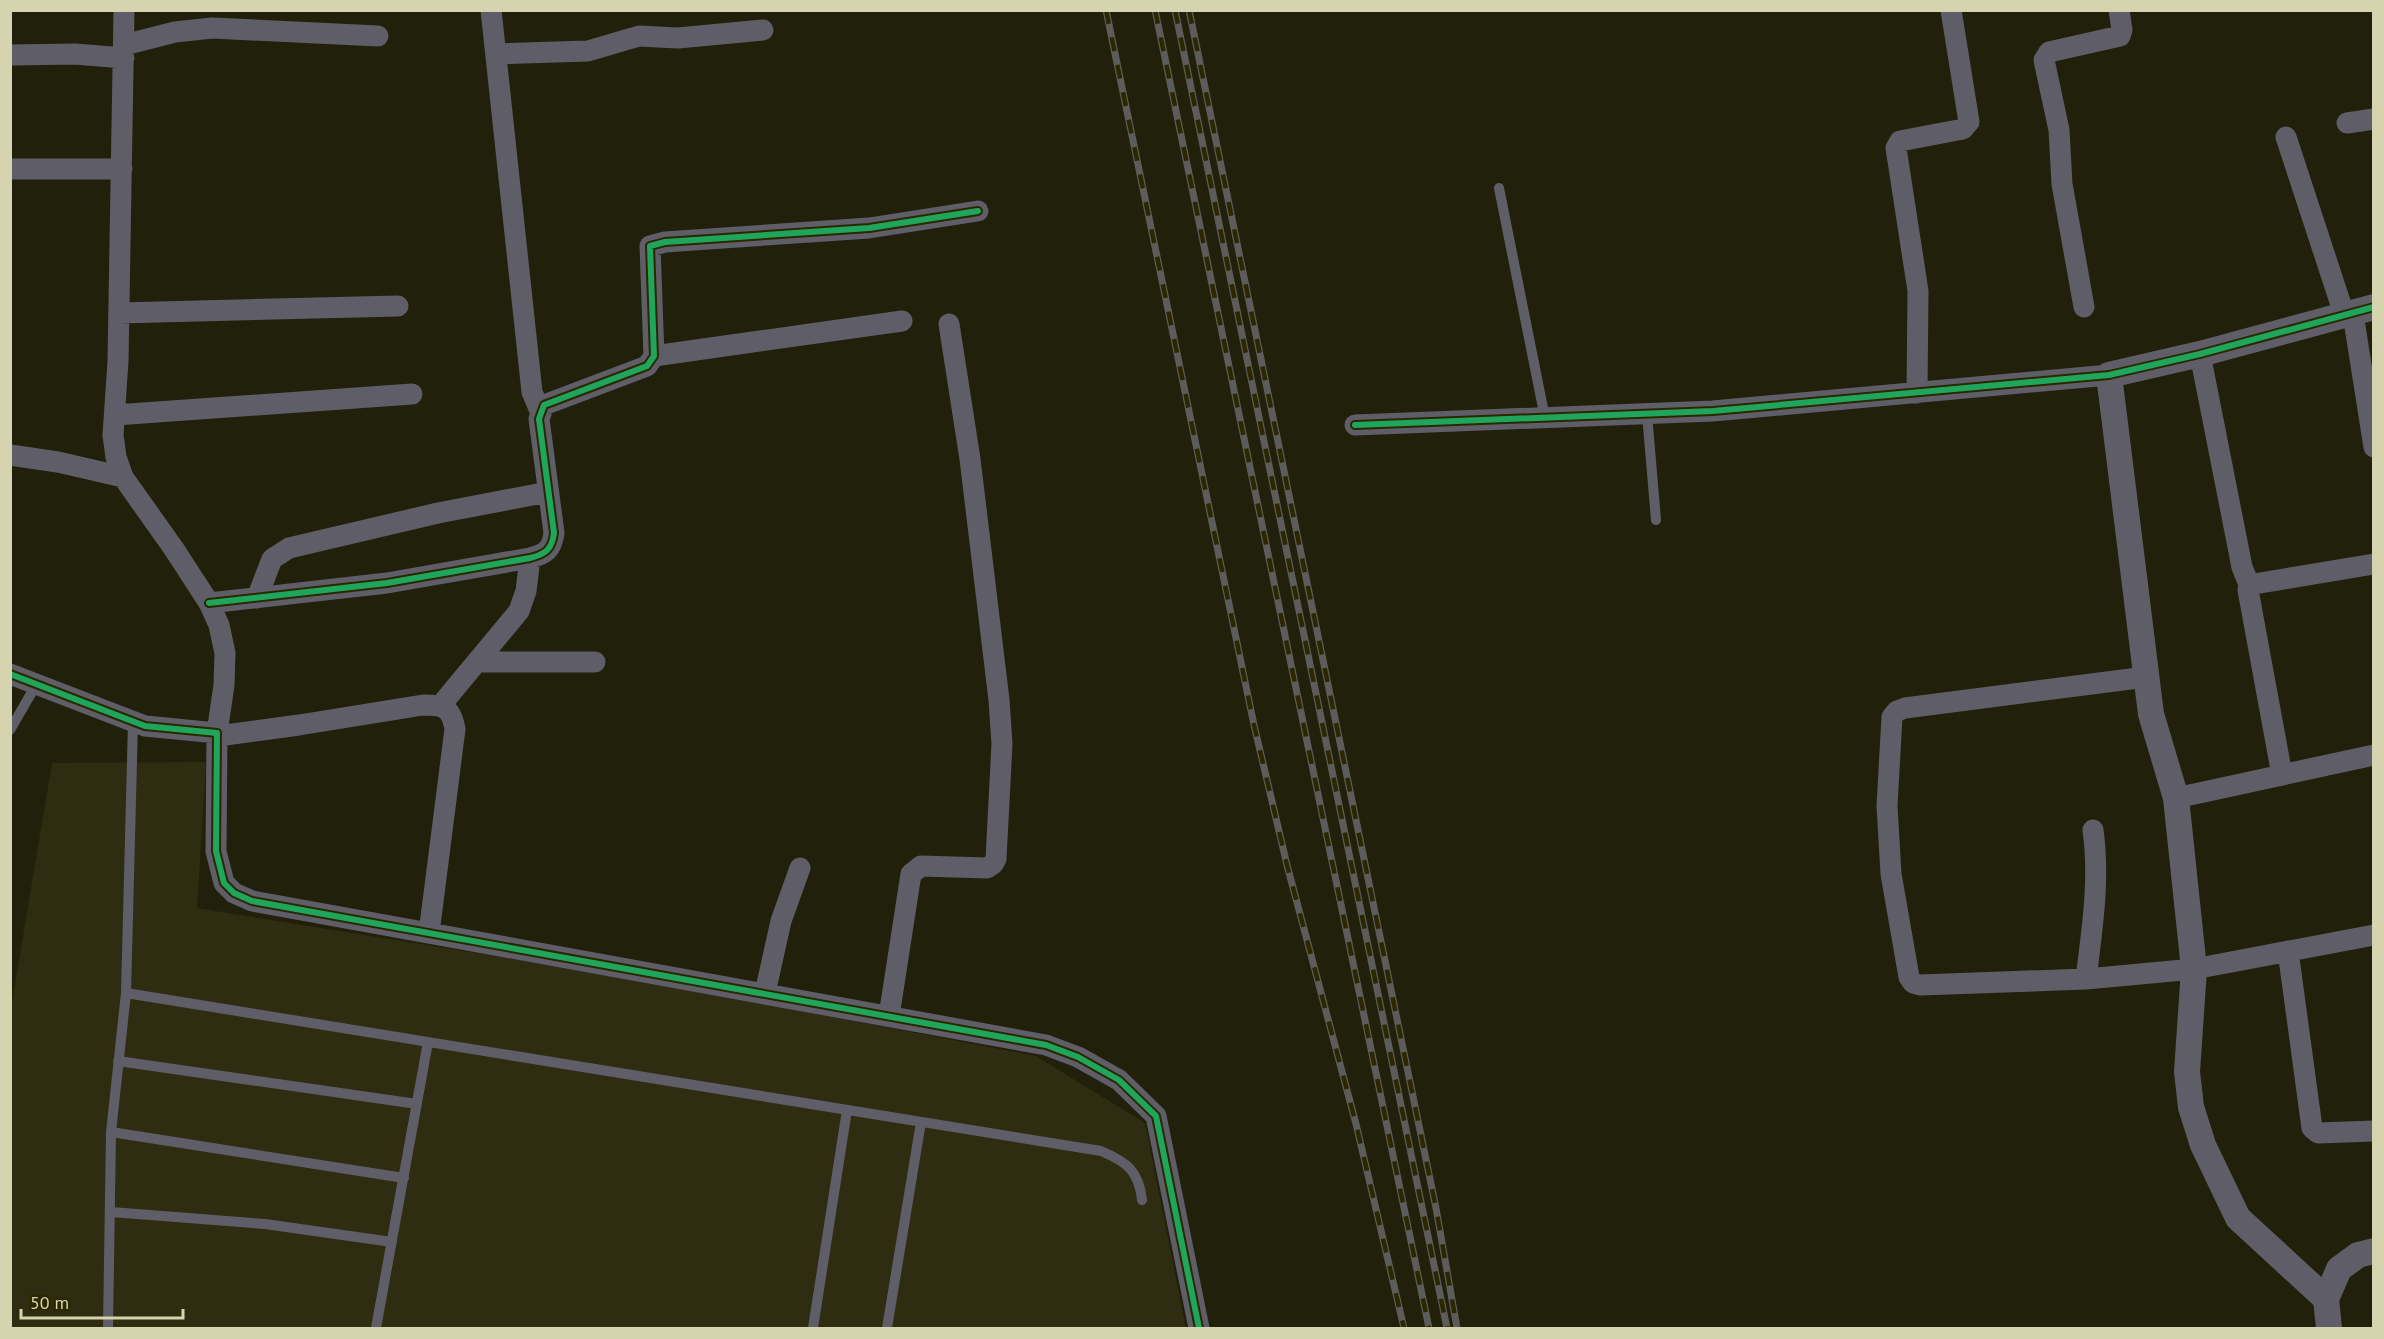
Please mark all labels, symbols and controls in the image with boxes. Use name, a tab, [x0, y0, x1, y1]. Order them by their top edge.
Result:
scale bar	[21, 1282, 183, 1320]
text: 50 m	[30, 1291, 69, 1314]

